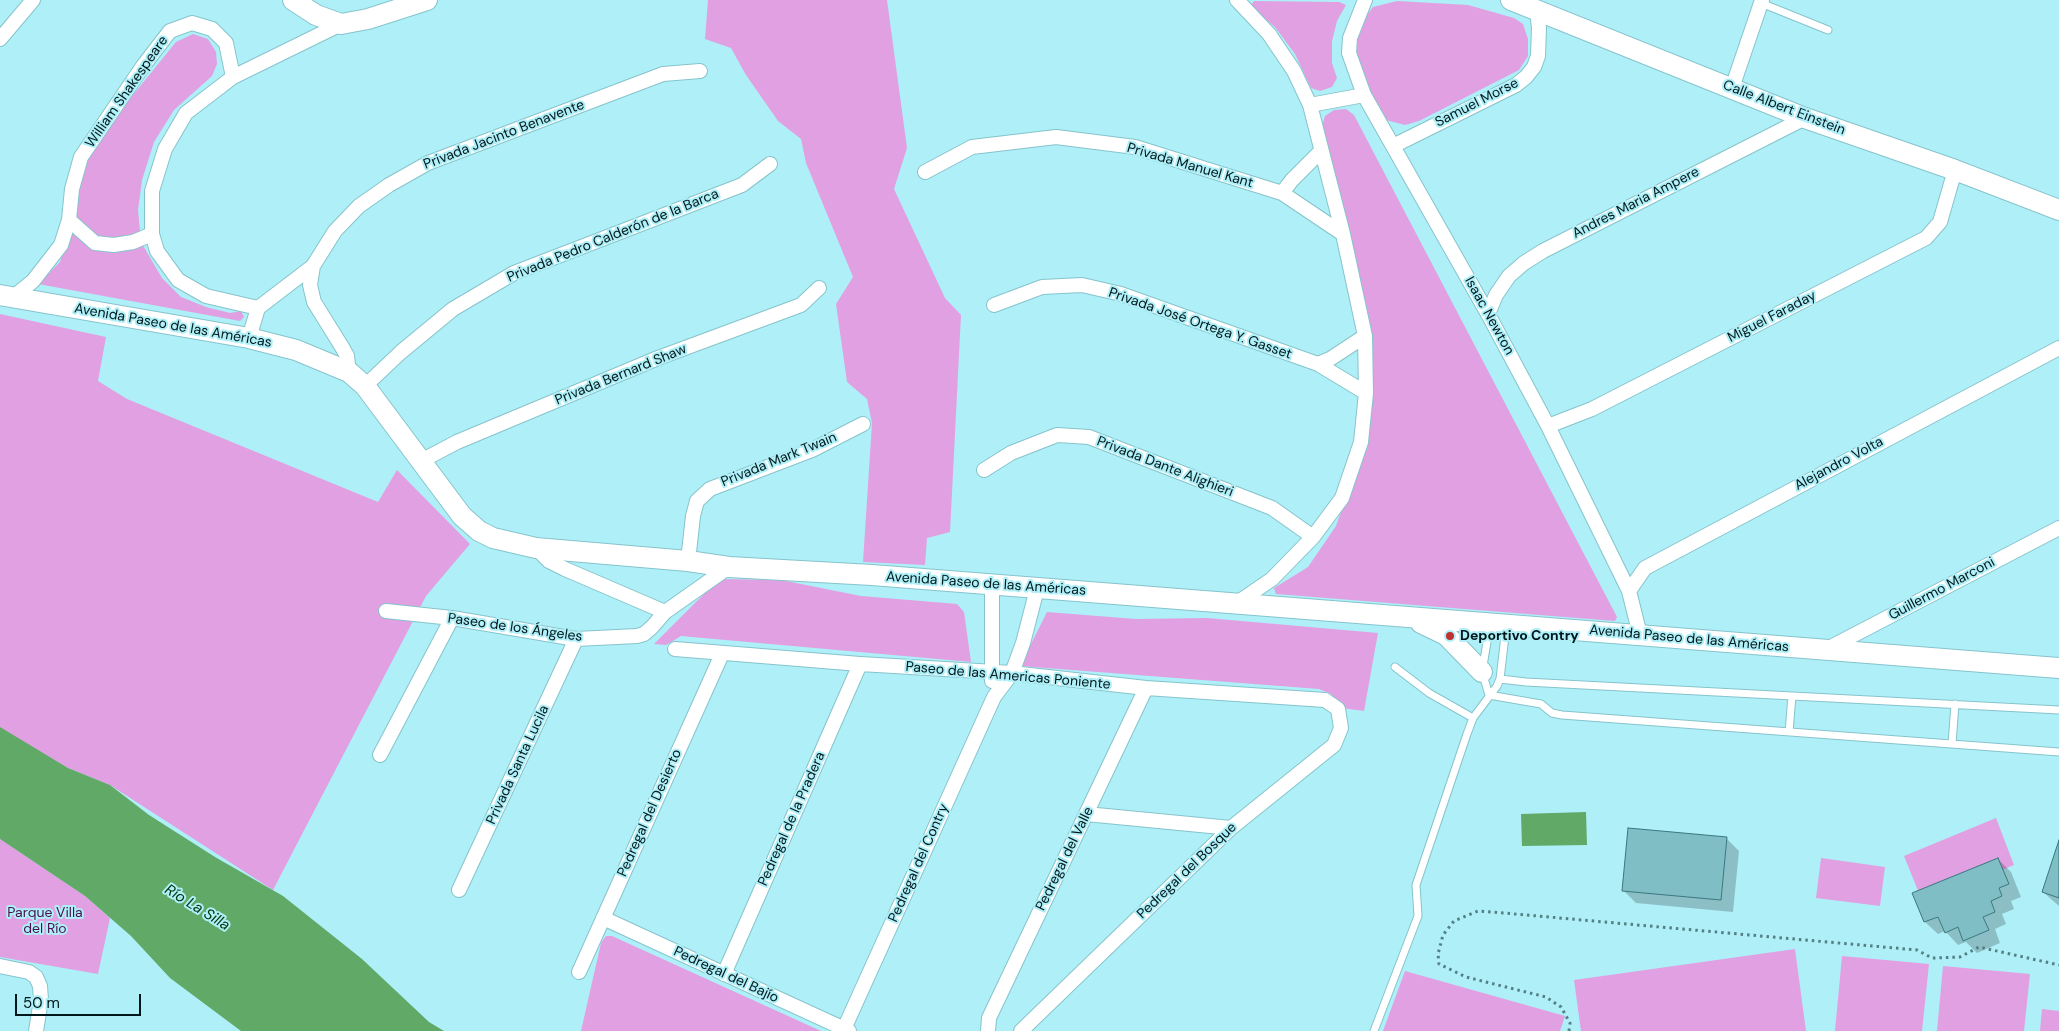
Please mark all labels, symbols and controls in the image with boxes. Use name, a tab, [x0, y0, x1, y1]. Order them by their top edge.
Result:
street label: William Shakespeare	[82, 33, 172, 151]
street label: Samuel Morse	[1433, 75, 1521, 131]
street label: Calle Albert Einstein	[1720, 77, 1848, 139]
street label: Privada Jacinto Benavente	[421, 97, 587, 173]
street label: Privada Manuel Kant	[1125, 140, 1255, 192]
street label: Andres Maria Ampere	[1570, 164, 1702, 242]
street label: Privada Pedro Calderón de la Barca	[505, 186, 721, 286]
street label: Isaac Newton	[1461, 274, 1517, 358]
street label: Privada José Ortega Y. Gasset	[1106, 285, 1294, 363]
street label: Miguel Faraday	[1725, 287, 1819, 347]
street label: Avenida Paseo de las Américas	[73, 300, 273, 352]
street label: Privada Bernard Shaw	[553, 341, 689, 409]
street label: Privada Mark Twain	[719, 429, 839, 491]
street label: Privada Dante Alighieri	[1094, 433, 1236, 501]
street label: Alejandro Volta	[1792, 434, 1886, 494]
street label: Guillermo Marconi	[1886, 554, 1998, 624]
street label: Avenida Paseo de las Américas	[885, 569, 1087, 599]
street label: Paseo de los Ángeles	[447, 610, 583, 646]
street label: Avenida Paseo de las Américas	[1588, 622, 1790, 656]
place label: Deportivo Contry	[1460, 628, 1579, 644]
marker: Deportivo Contry	[1444, 630, 1456, 642]
street label: Paseo de las Americas Poniente	[905, 659, 1111, 693]
street label: Privada Santa Lucila	[483, 703, 553, 827]
street label: Pedregal del Desierto	[614, 747, 686, 879]
street label: Pedregal de la Pradera	[755, 749, 829, 889]
street label: Pedregal del Contry	[885, 801, 953, 925]
street label: Pedregal del Valle	[1033, 804, 1097, 914]
street label: Pedregal del Bosque	[1134, 819, 1240, 923]
water label: Río La Silla	[161, 881, 233, 935]
park label: Parque Villa del Río	[7, 905, 83, 938]
street label: Pedregal del Bajío	[671, 943, 781, 1007]
scale bar	[18, 984, 144, 1016]
text: 50 m	[23, 993, 60, 1013]

